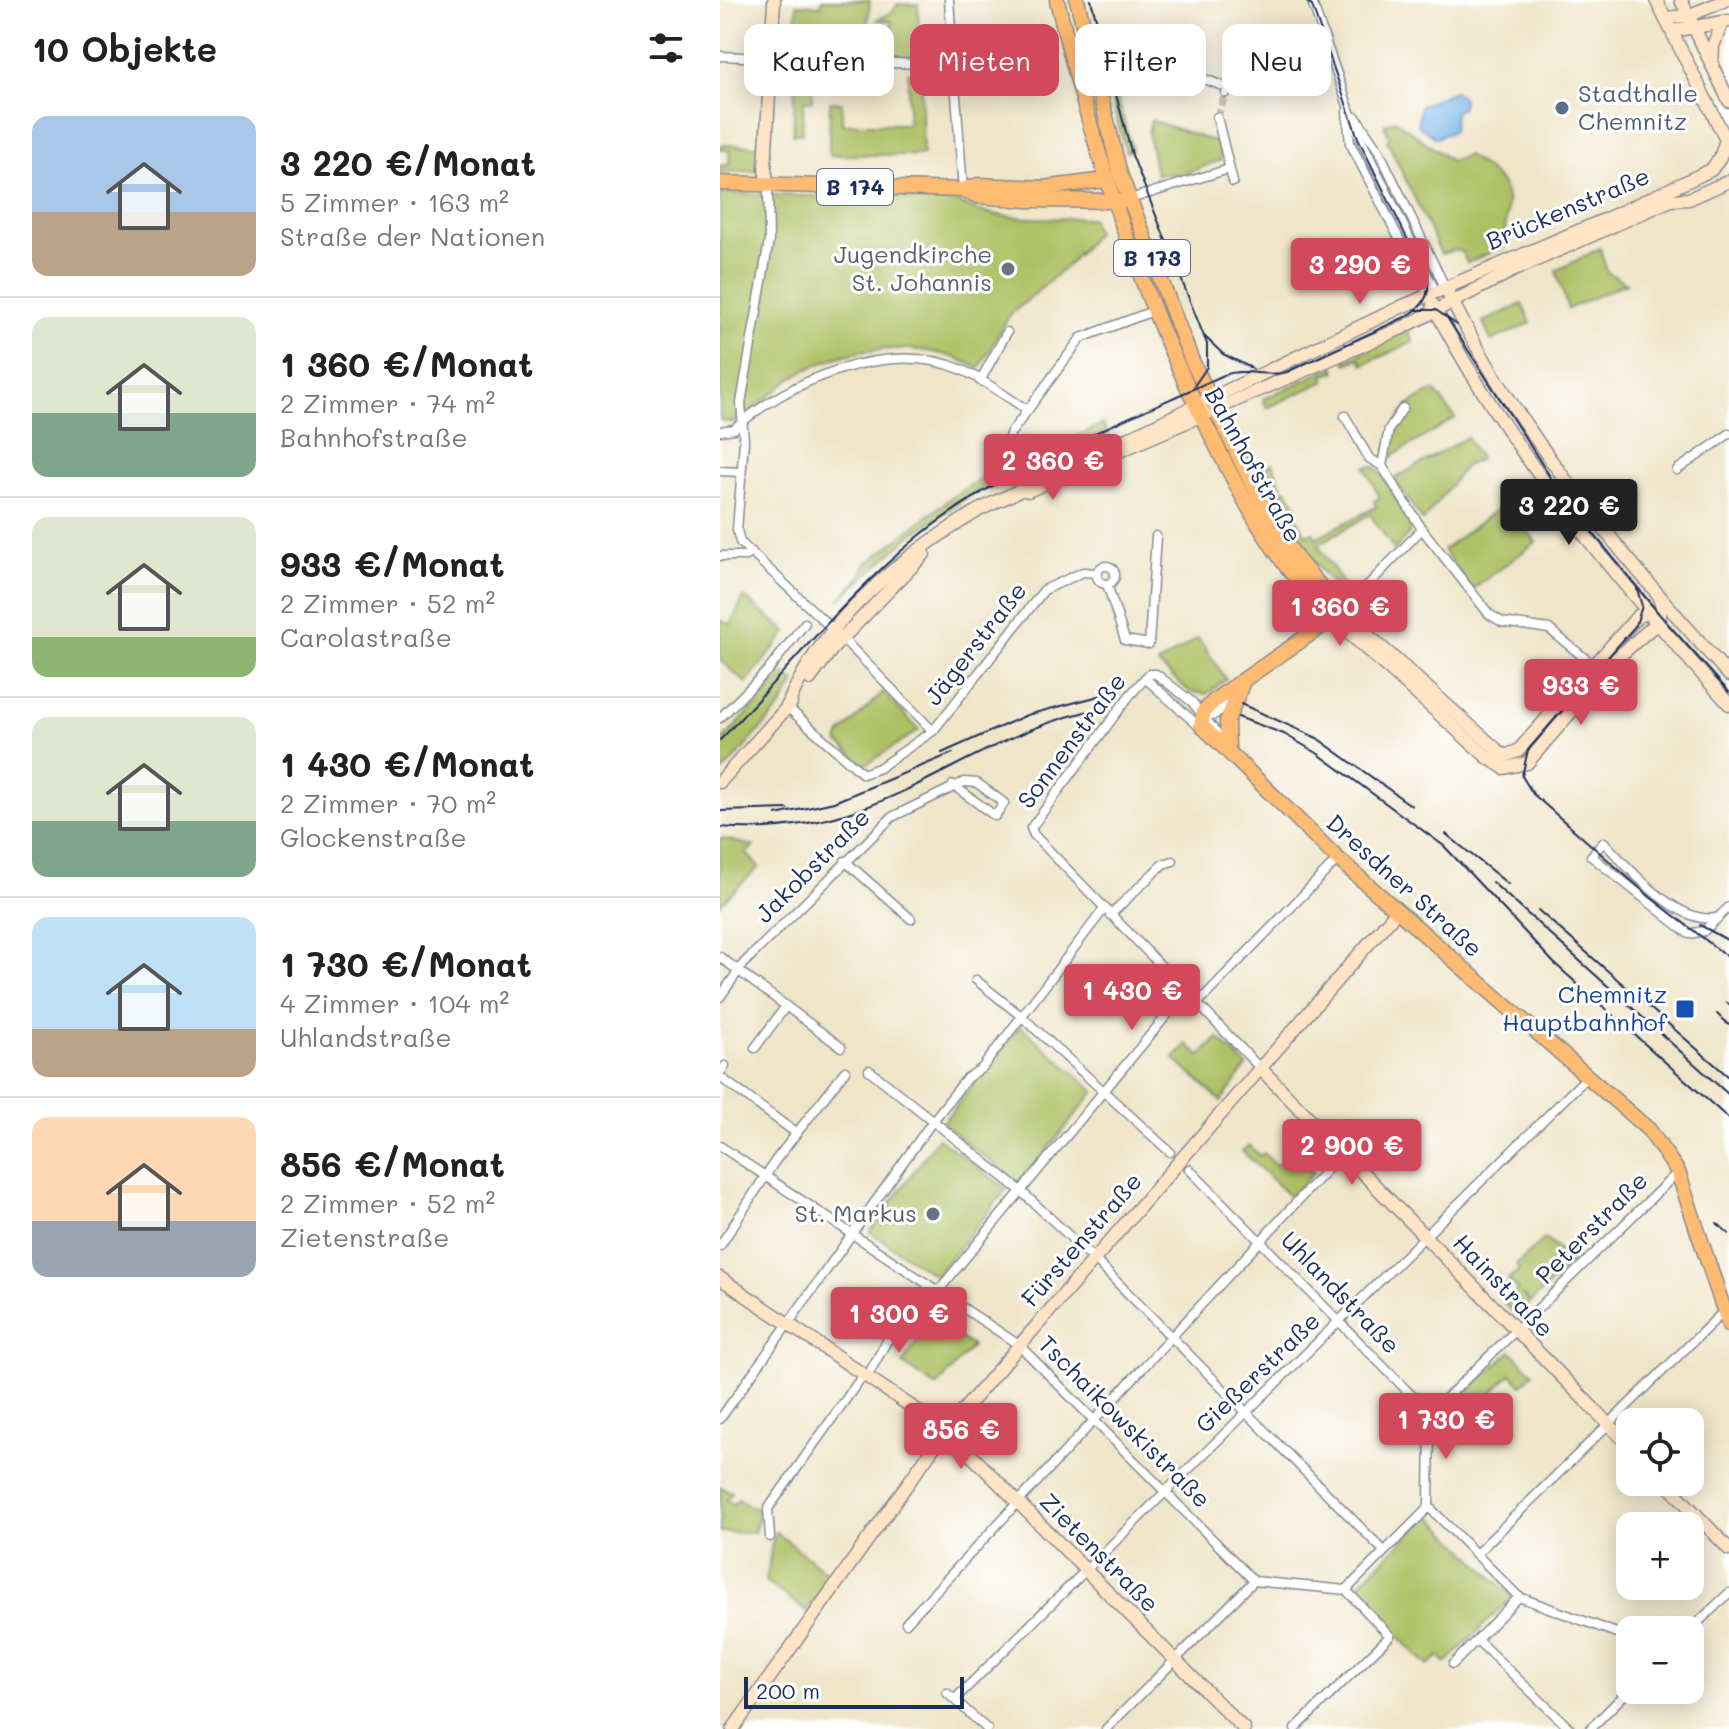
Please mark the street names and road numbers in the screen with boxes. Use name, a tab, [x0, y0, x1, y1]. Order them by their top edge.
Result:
street label: Brückenstraße	[1481, 159, 1654, 256]
road number: B 174	[817, 169, 893, 205]
road number: B 173	[1114, 240, 1190, 276]
street label: Bahnhofstraße	[1199, 381, 1310, 547]
street label: Jägerstraße	[917, 575, 1033, 711]
street label: Sonnenstraße	[1010, 666, 1132, 814]
street label: Jakobstraße	[748, 801, 876, 929]
street label: Dresdner Straße	[1321, 807, 1489, 963]
street label: Peterstraße	[1528, 1164, 1654, 1290]
street label: Fürstenstraße	[1014, 1165, 1148, 1313]
street label: Uhlandstraße	[1275, 1224, 1407, 1360]
street label: Hainstraße	[1447, 1227, 1561, 1343]
street label: Gießerstraße	[1188, 1305, 1326, 1439]
street label: Tschaikowskistraße	[1032, 1328, 1218, 1514]
street label: Zietenstraße	[1034, 1486, 1166, 1618]

